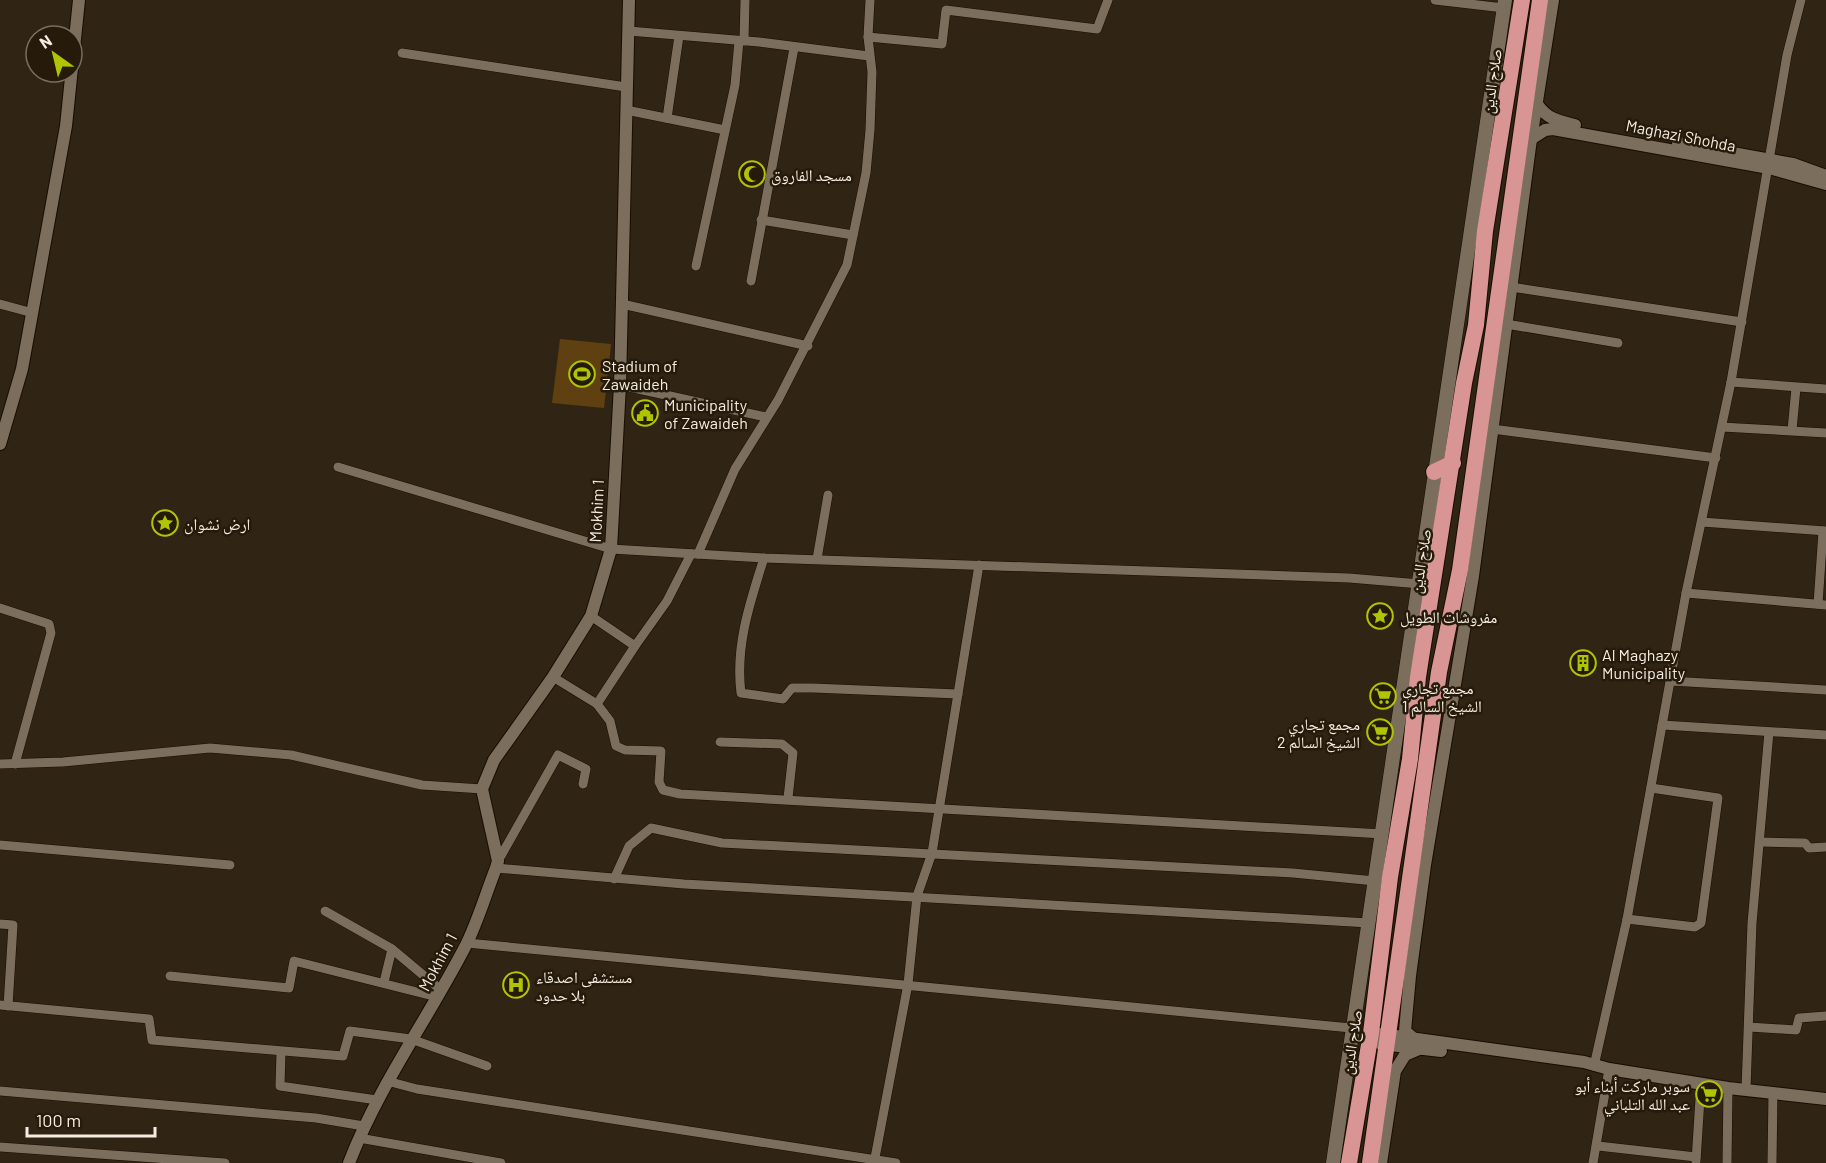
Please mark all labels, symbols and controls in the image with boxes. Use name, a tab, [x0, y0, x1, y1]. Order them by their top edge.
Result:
north arrow	[24, 24, 84, 84]
text: N	[36, 30, 55, 52]
street label: صلاح الدين	[1477, 47, 1507, 115]
street label: Maghazi Shohda	[1625, 115, 1737, 155]
mosque icon: مسجد الفاروق	[737, 159, 767, 189]
place label: مسجد الفاروق	[771, 165, 852, 186]
place label: Stadium of Zawaideh	[602, 356, 678, 393]
sports icon: Stadium of Zawaideh	[567, 359, 597, 389]
place label: Municipality of Zawaideh	[664, 395, 748, 432]
public building icon: Municipality of Zawaideh	[630, 398, 660, 428]
street label: Mokhim 1	[585, 479, 607, 543]
place icon: ارض نشوان	[150, 508, 180, 538]
place label: ارض نشوان	[184, 514, 250, 535]
street label: صلاح الدين	[1406, 527, 1436, 595]
place icon: مفروشات الطويل	[1365, 601, 1395, 631]
place label: مفروشات الطويل	[1400, 607, 1497, 628]
place label: Al Maghazy Municipality	[1602, 645, 1686, 682]
building icon: Al Maghazy Municipality	[1568, 648, 1598, 678]
place label: مجمع تجاري الشيخ السالم 1	[1402, 678, 1482, 717]
supermarket icon: مجمع تجاري الشيخ السالم 1	[1368, 681, 1398, 711]
place label: مجمع تجاري الشيخ السالم 2	[1277, 714, 1360, 753]
supermarket icon: مجمع تجاري الشيخ السالم 2	[1365, 717, 1395, 747]
street label: Mokhim 1	[414, 930, 460, 994]
place label: مستشفى اصدقاء بلا حدود	[536, 967, 632, 1005]
hospital icon: مستشفى اصدقاء بلا حدود	[501, 970, 531, 1000]
street label: صلاح الدين	[1337, 1008, 1367, 1076]
place label: سوبر ماركت أبناء أبو عبد الله التلباني	[1575, 1076, 1690, 1117]
supermarket icon: سوبر ماركت أبناء أبو عبد الله التلباني	[1694, 1079, 1724, 1109]
scale bar	[27, 1100, 154, 1138]
text: 100 m	[36, 1109, 81, 1131]

